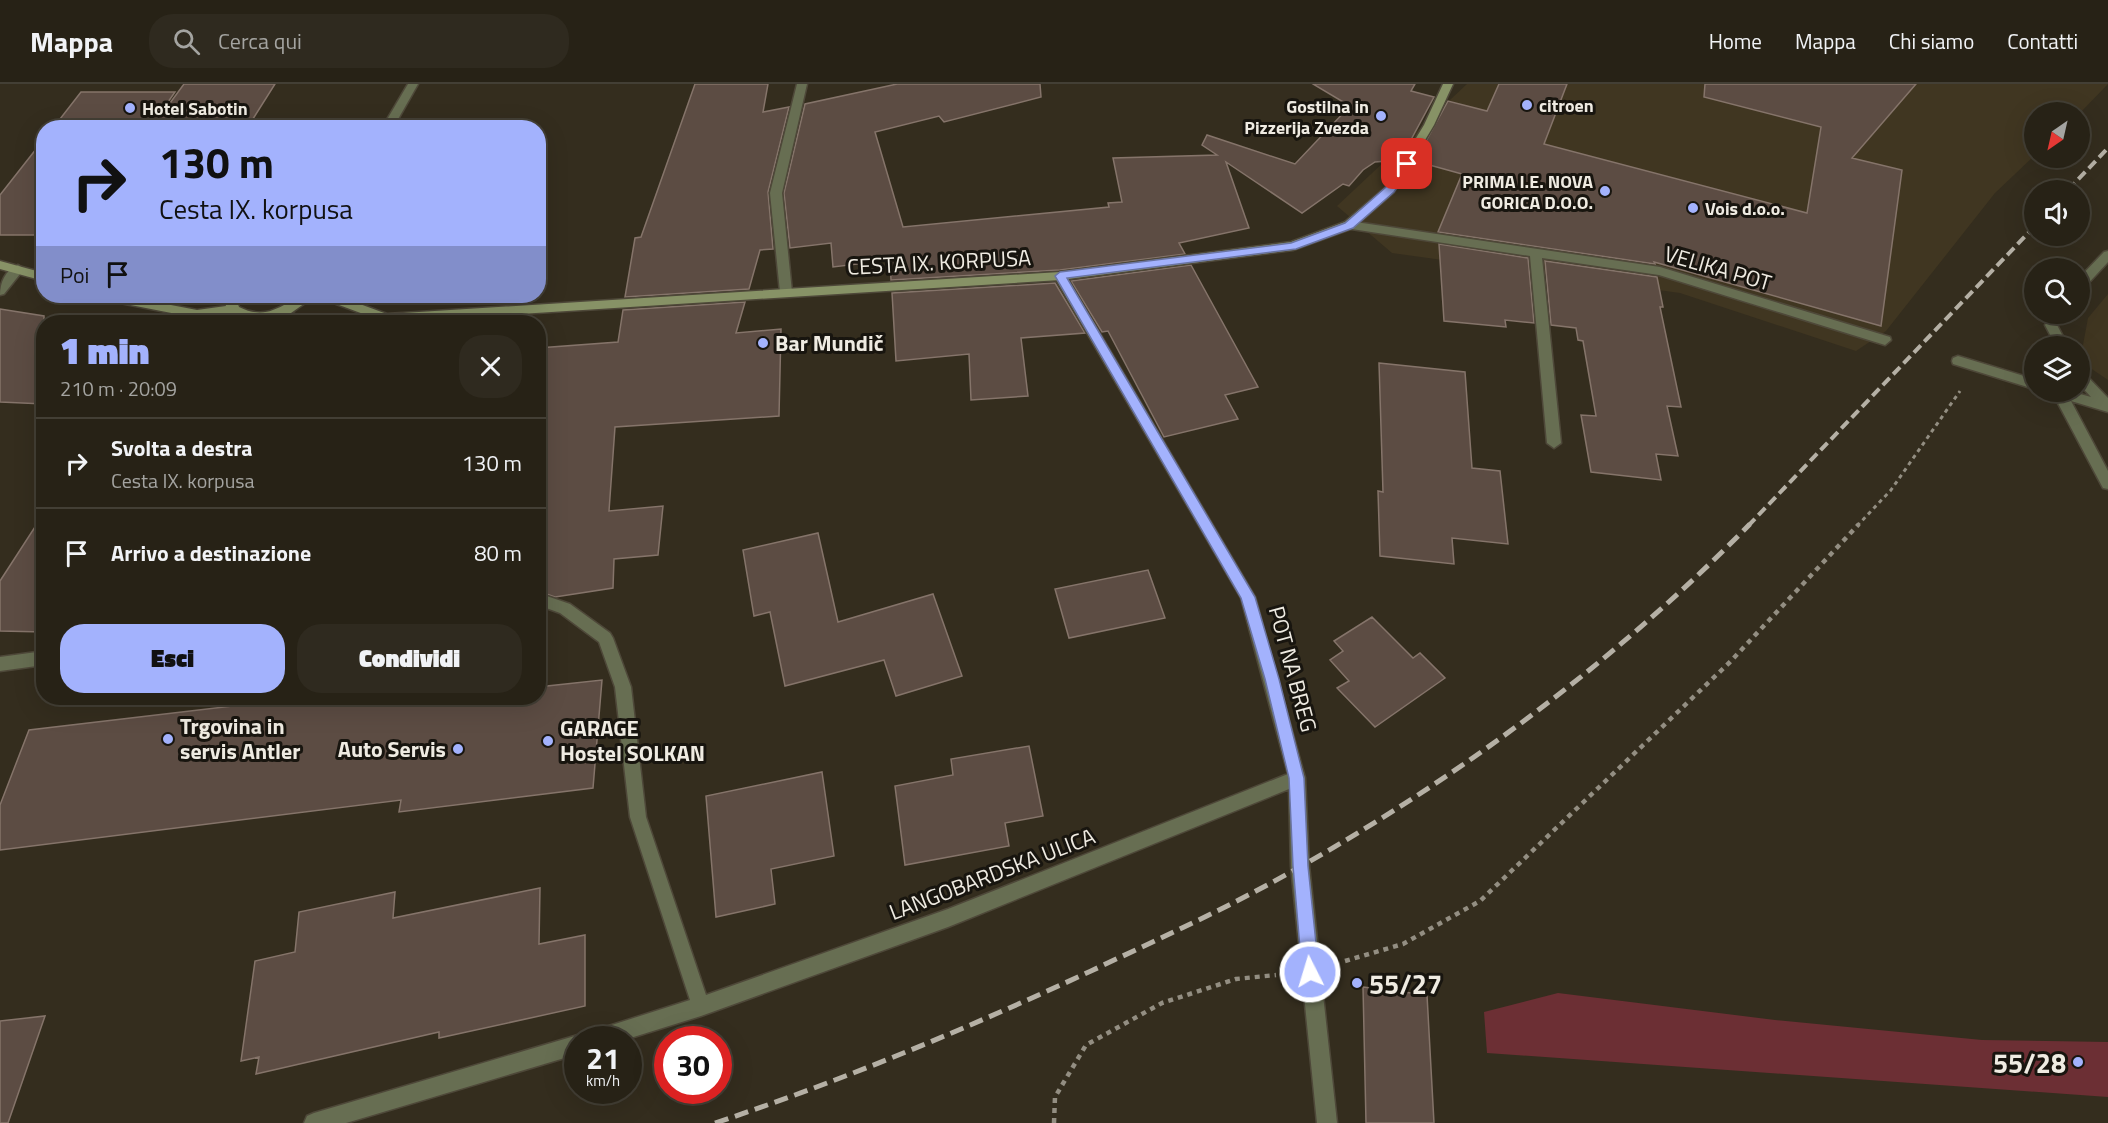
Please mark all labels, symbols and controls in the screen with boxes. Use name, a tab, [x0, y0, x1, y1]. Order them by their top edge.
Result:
search box	[149, 14, 569, 68]
text: Mappa	[30, 20, 113, 63]
text: Cerca qui	[218, 24, 302, 58]
icon: search	[170, 25, 203, 58]
text: Home	[1709, 25, 1762, 57]
text: Mappa	[1795, 25, 1856, 57]
text: Chi siamo	[1889, 25, 1974, 57]
text: Contatti	[2007, 25, 2078, 57]
place label: citroen	[1539, 92, 1594, 119]
place label: Gostilna in Pizzerija Zvezda	[1244, 93, 1369, 141]
place label: Hotel Sabotin	[142, 95, 248, 122]
marker: citroen	[1520, 98, 1534, 112]
marker: Hotel Sabotin	[123, 101, 137, 115]
north arrow	[2024, 102, 2090, 168]
map controls	[2024, 102, 2090, 402]
marker: Gostilna in Pizzerija Zvezda	[1374, 109, 1388, 123]
text: 130 m	[159, 130, 274, 194]
pin	[1381, 138, 1432, 189]
icon: right	[60, 144, 138, 222]
icon: arrive	[1390, 147, 1423, 180]
place label: PRIMA I.E. NOVA GORICA D.O.O.	[1462, 168, 1593, 216]
button: sound	[2024, 180, 2090, 246]
marker: PRIMA I.E. NOVA GORICA D.O.O.	[1598, 184, 1612, 198]
text: Cesta IX. korpusa	[159, 188, 353, 229]
place label: Vois d.o.o.	[1705, 195, 1785, 222]
marker: Vois d.o.o.	[1686, 201, 1700, 215]
street label: VELIKA POT	[1660, 236, 1776, 300]
street label: CESTA IX. KORPUSA	[846, 240, 1032, 284]
text: Poi	[60, 258, 89, 292]
icon: arrive	[101, 258, 134, 291]
button: search	[2024, 258, 2090, 324]
text: 1 min	[60, 323, 149, 378]
place label: Bar Mundič	[775, 326, 884, 360]
button: close	[459, 335, 522, 398]
marker: Bar Mundič	[756, 336, 770, 350]
button: layers	[2024, 336, 2090, 402]
text: 210 m · 20:09	[60, 373, 177, 404]
text: Svolta a destra	[111, 431, 253, 465]
text: 130 m	[462, 446, 522, 480]
icon: right	[60, 447, 93, 480]
text: Cesta IX. korpusa	[111, 465, 255, 496]
text: Arrivo a destinazione	[111, 536, 311, 570]
text: 80 m	[474, 536, 522, 570]
icon: arrive	[60, 537, 93, 570]
street label: POT NA BREG	[1260, 602, 1326, 736]
button: Esci	[60, 624, 285, 693]
button: Condividi	[297, 624, 522, 693]
place label: Trgovina in servis Antler	[180, 709, 300, 768]
place label: GARAGE Hostel SOLKAN	[560, 711, 705, 770]
marker: Trgovina in servis Antler	[161, 732, 175, 746]
place label: Auto Servis	[338, 732, 446, 766]
marker: GARAGE Hostel SOLKAN	[541, 734, 555, 748]
marker: Auto Servis	[451, 742, 465, 756]
street label: LANGOBARDSKA ULICA	[884, 819, 1100, 929]
position arrow	[1278, 940, 1342, 1004]
place label: 55/27	[1369, 963, 1442, 1004]
marker: 55/27	[1350, 976, 1364, 990]
speed limit sign: 30	[654, 1026, 732, 1104]
text: 21	[586, 1035, 620, 1081]
place label: 55/28	[1993, 1042, 2066, 1083]
marker: 55/28	[2071, 1055, 2085, 1069]
text: km/h	[586, 1069, 620, 1092]

